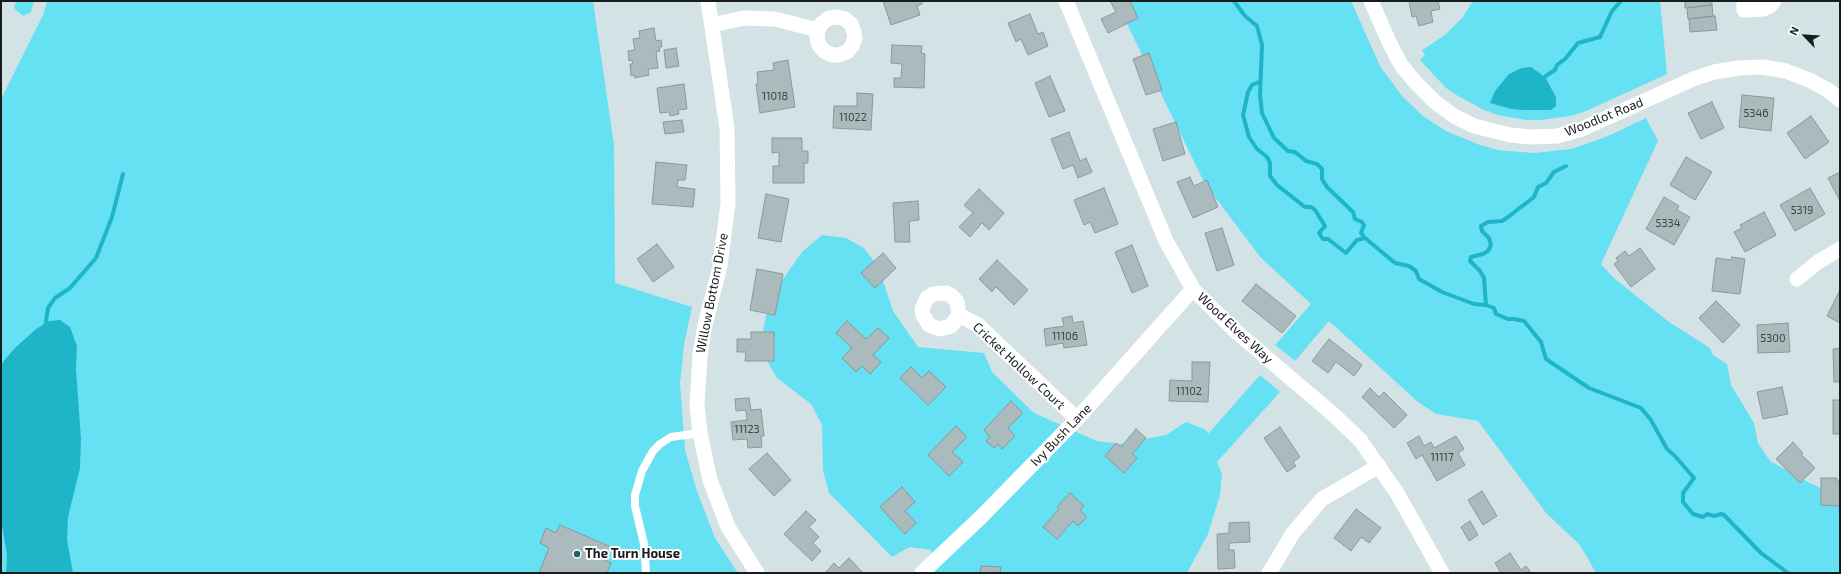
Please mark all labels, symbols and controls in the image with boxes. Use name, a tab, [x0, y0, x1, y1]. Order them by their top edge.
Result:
north arrow	[1785, 16, 1825, 56]
text: N	[1786, 24, 1801, 37]
house number: 11018	[762, 89, 788, 103]
street label: Woodlot Road	[1562, 94, 1646, 140]
house number: 5346	[1743, 106, 1769, 120]
house number: 11022	[839, 110, 867, 124]
house number: 5319	[1791, 203, 1813, 217]
house number: 5334	[1656, 216, 1680, 230]
street label: Willow Bottom Drive	[693, 232, 731, 354]
street label: Wood Elves Way	[1194, 289, 1276, 367]
street label: Cricket Hollow Court	[970, 319, 1068, 413]
house number: 11106	[1052, 329, 1078, 343]
house number: 5300	[1760, 331, 1786, 345]
house number: 11102	[1176, 384, 1202, 398]
street label: Ivy Bush Lane	[1027, 400, 1095, 470]
house number: 11123	[734, 422, 760, 436]
house number: 11117	[1430, 450, 1454, 464]
place label: The Turn House	[585, 546, 680, 562]
marker: The Turn House	[572, 549, 582, 559]

